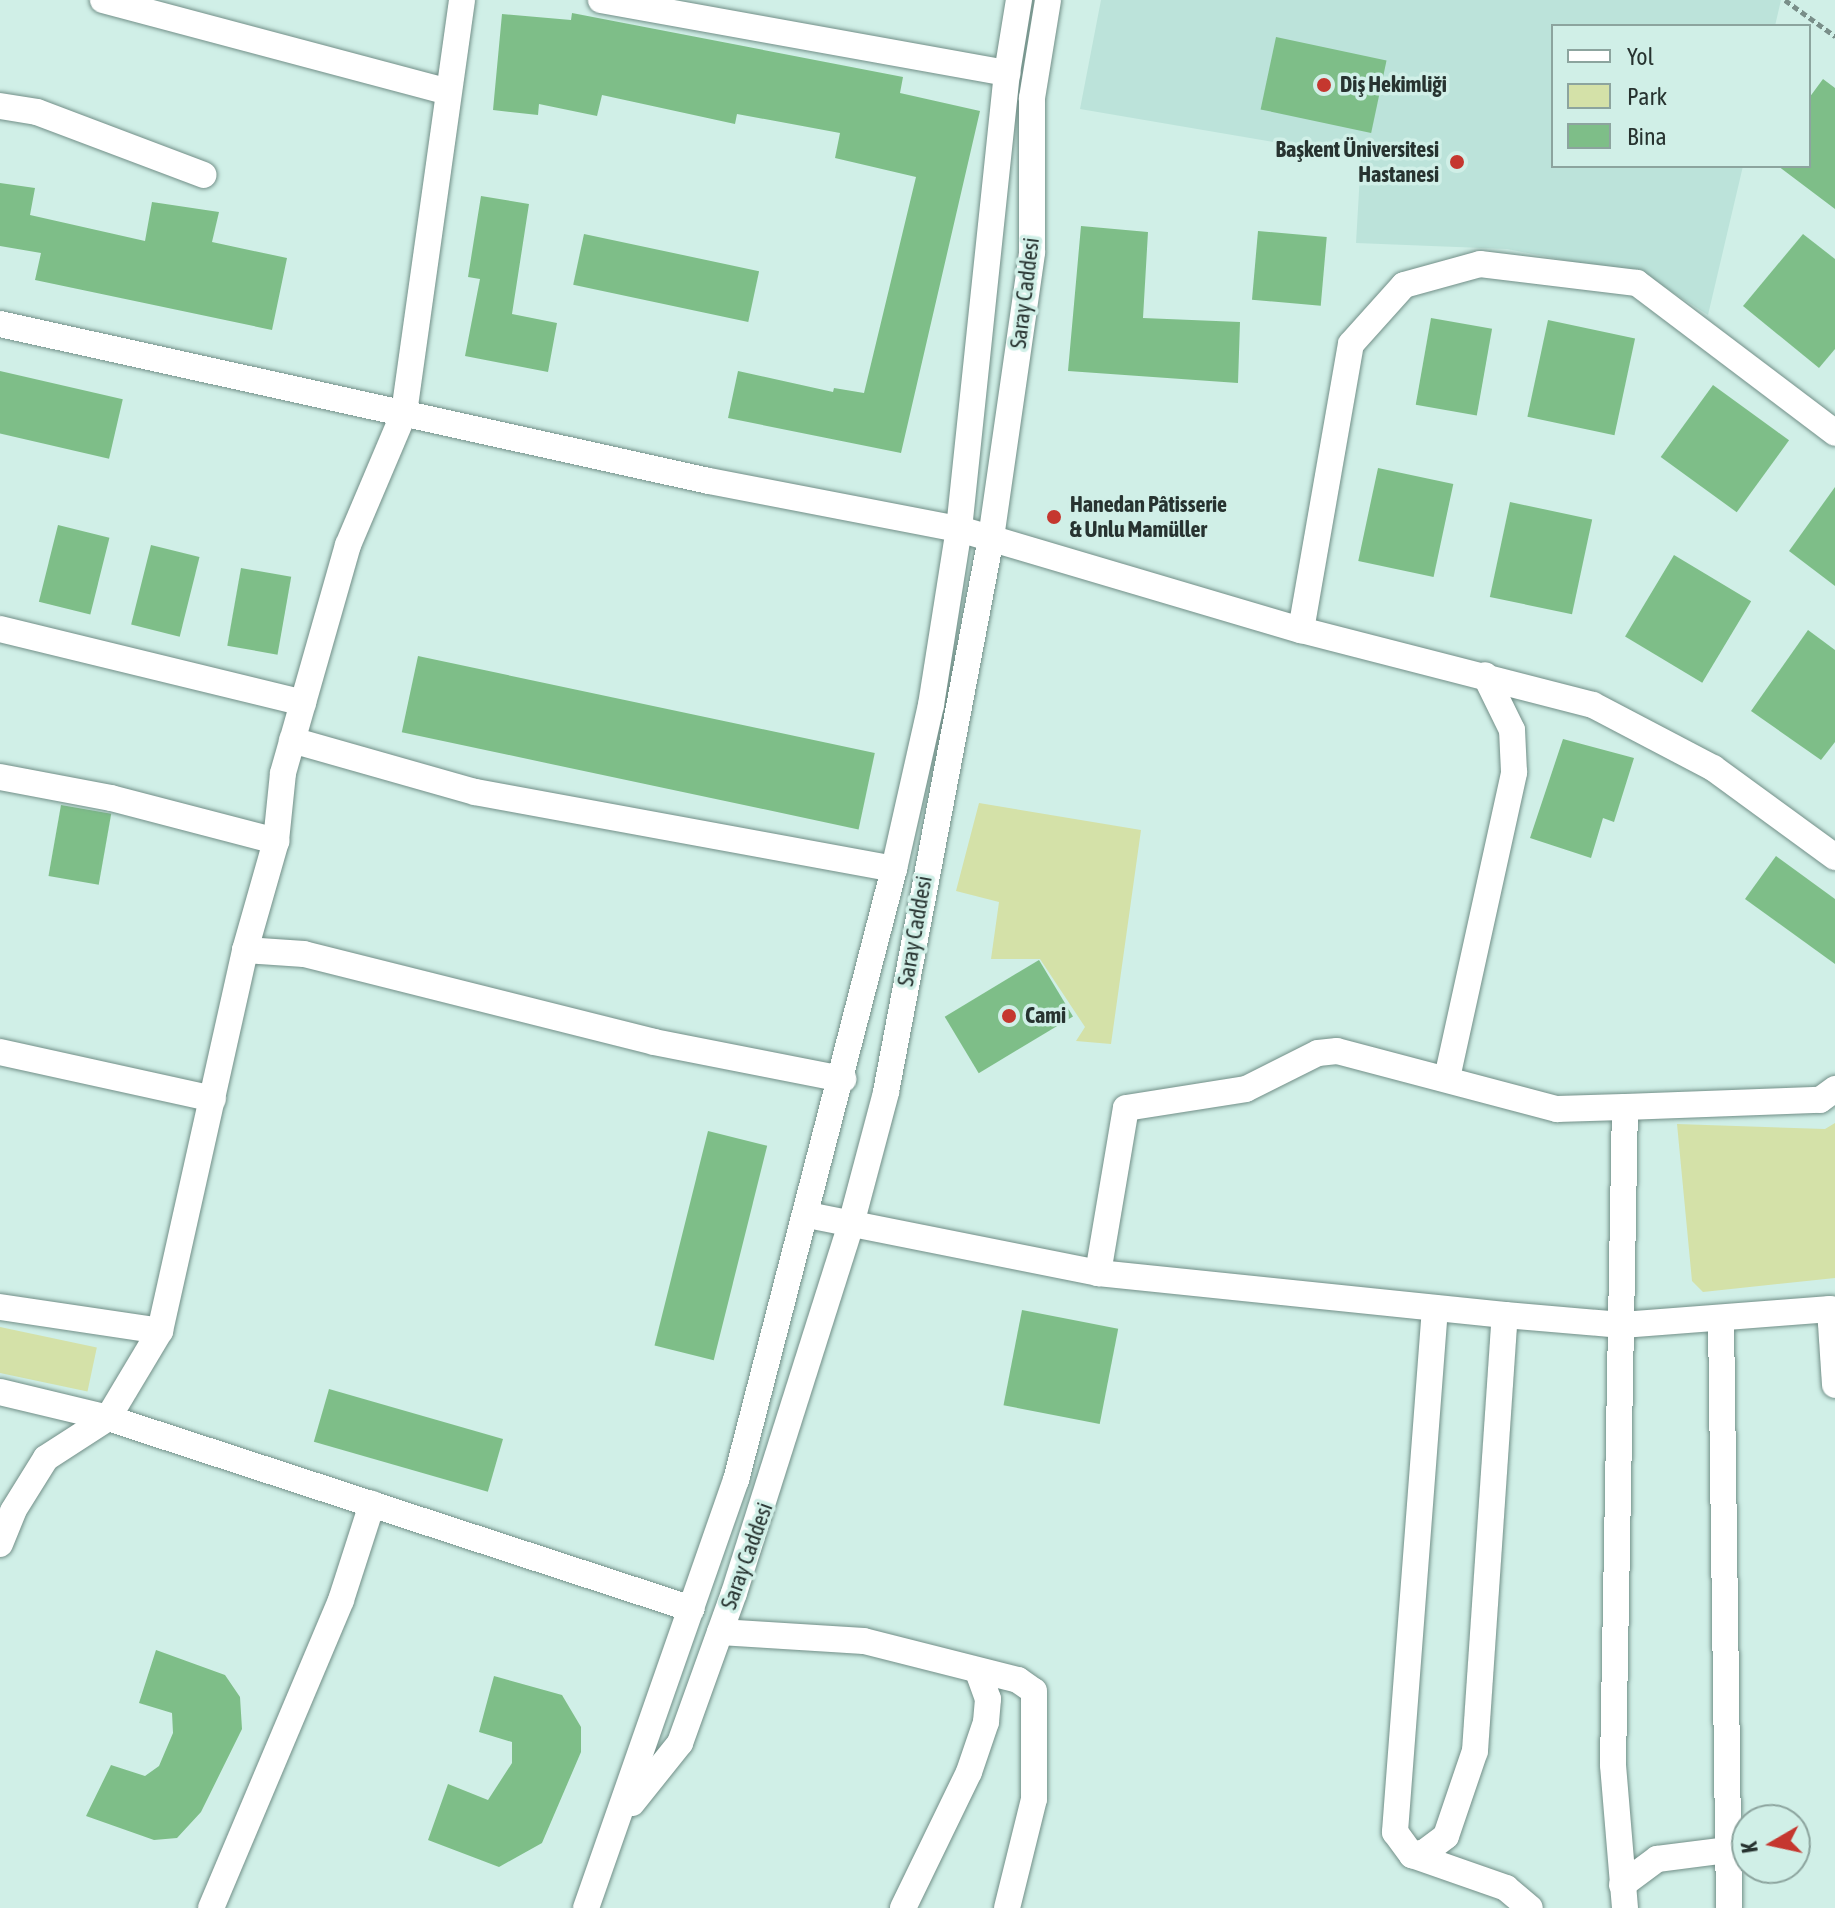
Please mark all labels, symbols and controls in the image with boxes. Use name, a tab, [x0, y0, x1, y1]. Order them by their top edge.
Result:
legend	[1551, 24, 1811, 168]
text: Yol	[1627, 43, 1654, 70]
place label: Diş Hekimliği	[1340, 72, 1447, 98]
marker: Diş Hekimliği	[1315, 76, 1333, 94]
text: Park	[1627, 83, 1667, 110]
text: Bina	[1627, 123, 1667, 150]
place label: Başkent Üniversitesi Hastanesi	[1276, 136, 1439, 188]
marker: Başkent Üniversitesi Hastanesi	[1446, 151, 1468, 173]
street label: Saray Caddesi	[1005, 236, 1045, 350]
place label: Hanedan Pâtisserie & Unlu Mamüller	[1070, 491, 1227, 542]
marker: Hanedan Pâtisserie & Unlu Mamüller	[1045, 508, 1063, 526]
street label: Saray Caddesi	[892, 874, 938, 988]
place label: Cami	[1025, 1003, 1066, 1029]
marker: Cami	[1000, 1007, 1018, 1025]
street label: Saray Caddesi	[716, 1499, 778, 1613]
north arrow	[1731, 1804, 1811, 1884]
text: K	[1736, 1840, 1763, 1855]

